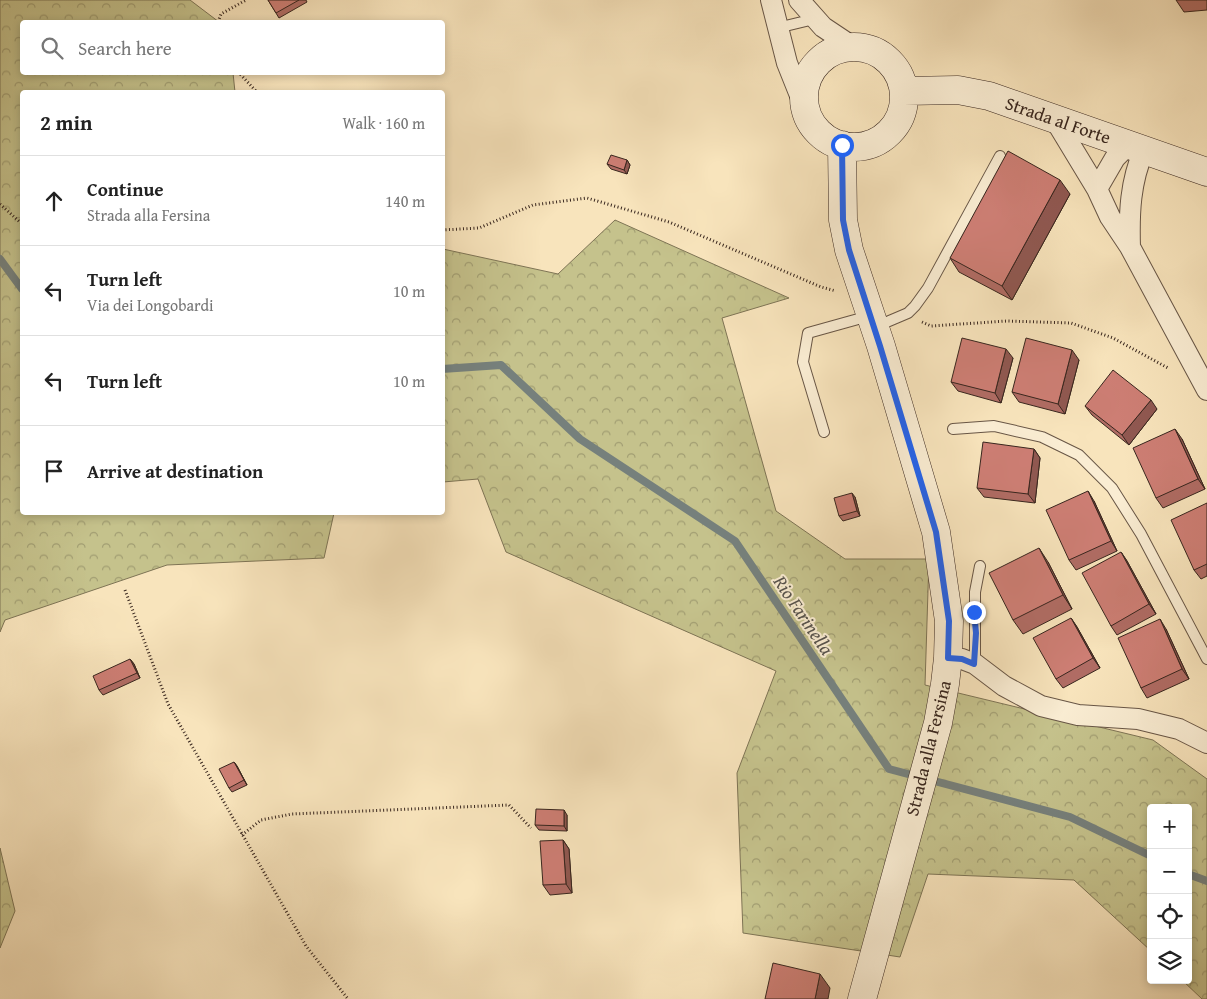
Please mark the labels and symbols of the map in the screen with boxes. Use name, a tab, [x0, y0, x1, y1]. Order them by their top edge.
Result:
street label: Strada al Forte	[1002, 89, 1114, 151]
route start	[831, 134, 854, 157]
water label: Rio Farinella	[766, 569, 841, 661]
route end	[963, 601, 986, 624]
street label: Strada alla Fersina	[898, 677, 958, 819]

